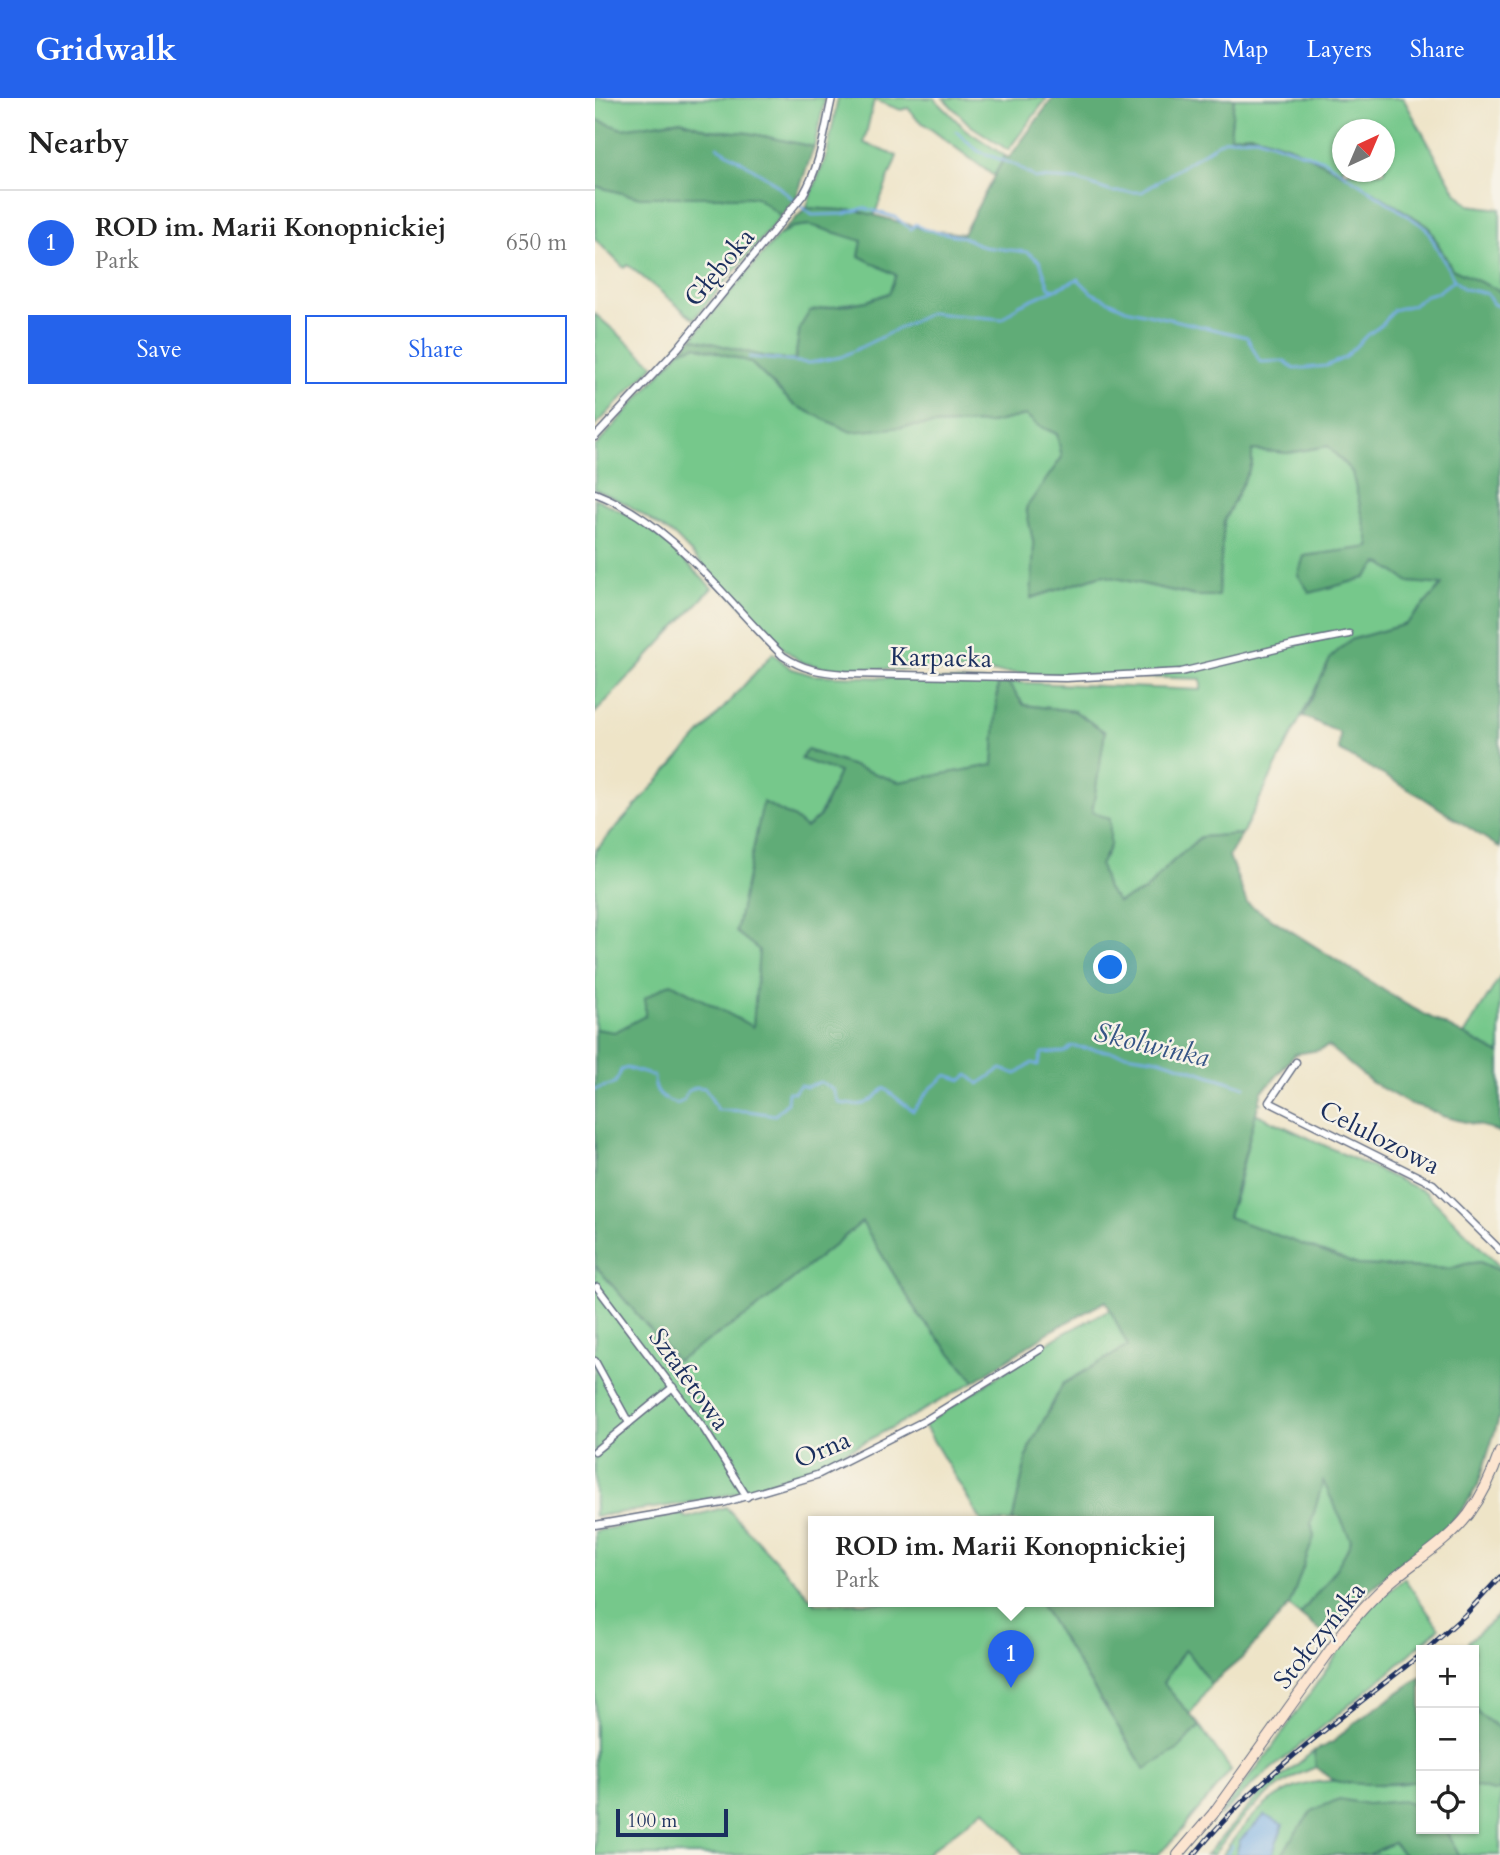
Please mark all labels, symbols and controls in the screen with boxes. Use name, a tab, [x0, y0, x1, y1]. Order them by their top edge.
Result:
text: Gridwalk	[35, 27, 177, 72]
text: Map	[1223, 33, 1269, 66]
text: Layers	[1307, 33, 1372, 66]
text: Share	[1410, 33, 1465, 66]
north arrow	[1332, 119, 1395, 182]
text: Nearby	[28, 123, 129, 164]
text: ROD im. Marii Konopnickiej	[95, 210, 446, 245]
street label: Głęboka	[676, 221, 763, 314]
text: 1	[45, 227, 57, 258]
text: 650 m	[506, 227, 567, 258]
text: Park	[95, 245, 139, 276]
button: Save	[28, 315, 291, 384]
button: Share	[305, 315, 567, 384]
street label: Karpacka	[890, 639, 992, 676]
your location	[1093, 950, 1127, 984]
water label: Skolwinka	[1091, 1013, 1213, 1077]
street label: Celulozowa	[1313, 1092, 1446, 1183]
street label: Sztafetowa	[641, 1321, 738, 1437]
street label: Orna	[789, 1422, 856, 1477]
popup	[808, 1516, 1214, 1607]
text: ROD im. Marii Konopnickiej	[835, 1529, 1187, 1564]
text: Park	[835, 1564, 880, 1595]
street label: Stołczyńska	[1265, 1574, 1373, 1696]
pin: 1	[988, 1630, 1034, 1688]
map controls	[1416, 1645, 1479, 1834]
button: +	[1416, 1645, 1479, 1708]
button: −	[1416, 1708, 1479, 1771]
button: locate	[1416, 1771, 1479, 1834]
scale bar	[616, 1806, 728, 1838]
text: 100 m	[627, 1808, 677, 1834]

